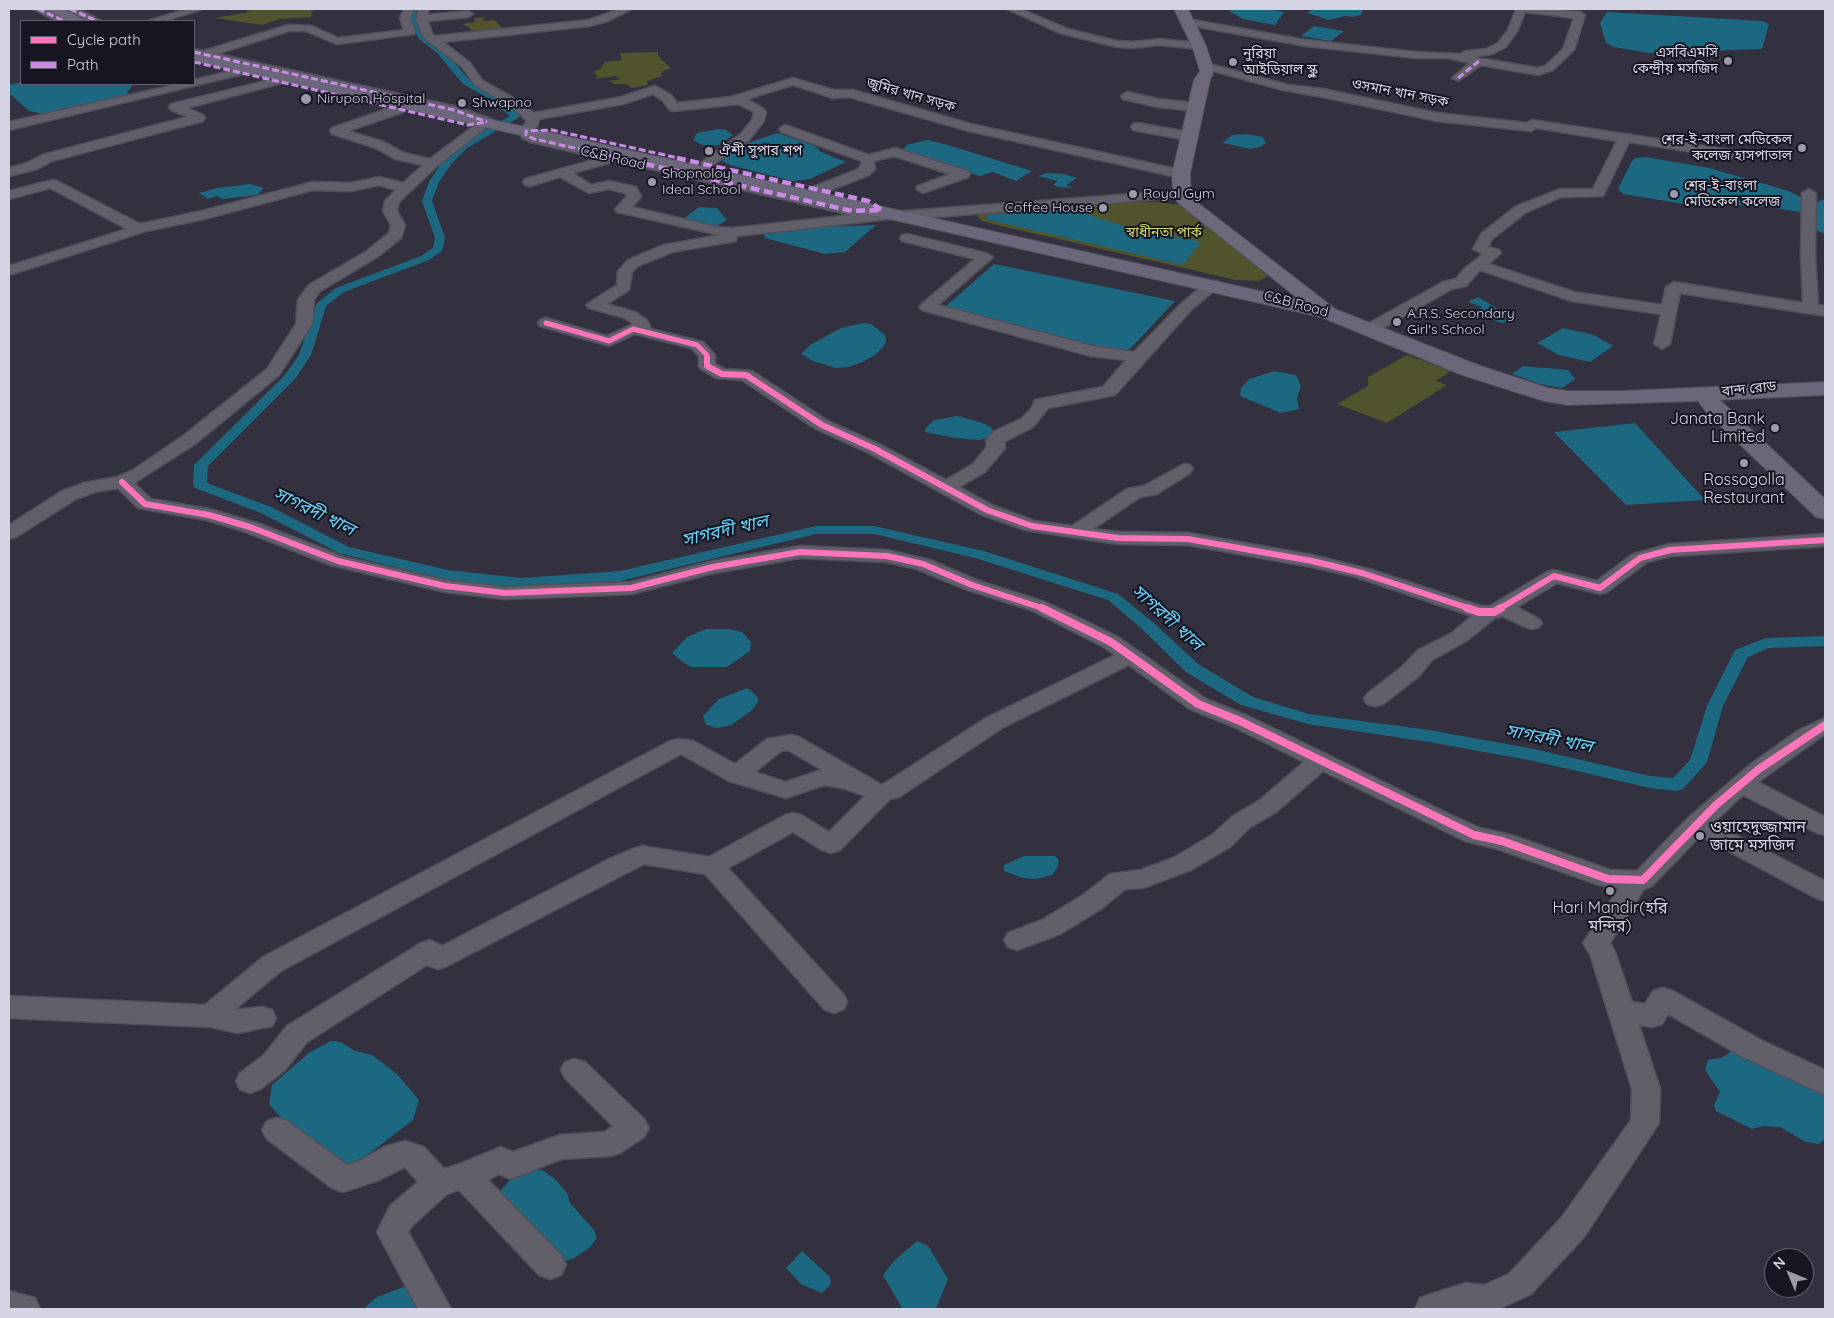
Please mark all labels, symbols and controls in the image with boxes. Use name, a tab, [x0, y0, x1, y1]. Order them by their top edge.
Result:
legend	[20, 20, 195, 85]
text: Cycle path	[67, 30, 141, 49]
place label: এসবিএমসি কেন্দ্রীয় মসজিদ	[1632, 45, 1718, 78]
place label: নুরিয়া আইডিয়াল স্কুল	[1243, 46, 1317, 78]
text: Path	[67, 55, 99, 74]
marker: এসবিএমসি কেন্দ্রীয় মসজিদ	[1722, 55, 1734, 67]
marker: নুরিয়া আইডিয়াল স্কুল	[1227, 56, 1239, 68]
street label: জুমির খান সড়ক	[865, 74, 957, 116]
street label: ওসমান খান সড়ক	[1350, 75, 1450, 111]
place label: Nirupon Hospital	[317, 91, 425, 107]
marker: Nirupon Hospital	[299, 92, 313, 106]
place label: Shwapno	[472, 95, 532, 111]
marker: Shwapno	[456, 97, 468, 109]
place label: শের-ই-বাংলা মেডিকেল কলেজ হাসপাতাল	[1661, 132, 1792, 164]
street label: C&B Road	[579, 142, 647, 174]
marker: শের-ই-বাংলা মেডিকেল কলেজ হাসপাতাল	[1796, 142, 1808, 154]
place label: ঐশী সুপার শপ	[719, 143, 802, 159]
marker: ঐশী সুপার শপ	[703, 145, 715, 157]
place label: Shopnoloy Ideal School	[662, 166, 741, 198]
marker: Shopnoloy Ideal School	[646, 176, 658, 188]
place label: শের-ই-বাংলা মেডিকেল কলেজ	[1684, 178, 1780, 210]
place label: Royal Gym	[1143, 186, 1215, 202]
marker: Royal Gym	[1127, 188, 1139, 200]
marker: শের-ই-বাংলা মেডিকেল কলেজ	[1668, 188, 1680, 200]
place label: Coffee House	[1005, 200, 1093, 216]
marker: Coffee House	[1097, 202, 1109, 214]
park label: স্বাধীনতা পার্ক	[1126, 225, 1202, 241]
street label: C&B Road	[1262, 287, 1330, 321]
place label: A.R.S. Secondary Girl's School	[1407, 306, 1515, 338]
marker: A.R.S. Secondary Girl's School	[1391, 316, 1403, 328]
street label: বান্দ রোড	[1721, 378, 1777, 400]
place label: Janata Bank Limited	[1670, 409, 1765, 447]
marker: Janata Bank Limited	[1769, 422, 1781, 434]
marker: Rossogolla Restaurant	[1738, 457, 1750, 469]
place label: Rossogolla Restaurant	[1703, 470, 1785, 508]
water label: সাগরদী খাল	[270, 483, 358, 541]
water label: সাগরদী খাল	[680, 511, 770, 551]
water label: সাগরদী খাল	[1127, 581, 1207, 655]
water label: সাগরদী খাল	[1504, 720, 1594, 758]
place label: ওয়াহেদুজ্জামান জামে মসজিদ	[1710, 817, 1806, 855]
marker: ওয়াহেদুজ্জামান জামে মসজিদ	[1694, 830, 1706, 842]
marker: Hari Mandir(হরি মন্দির)	[1604, 885, 1616, 897]
place label: Hari Mandir(হরি মন্দির)	[1553, 898, 1667, 936]
north arrow	[1764, 1248, 1814, 1298]
text: N	[1769, 1253, 1789, 1273]

